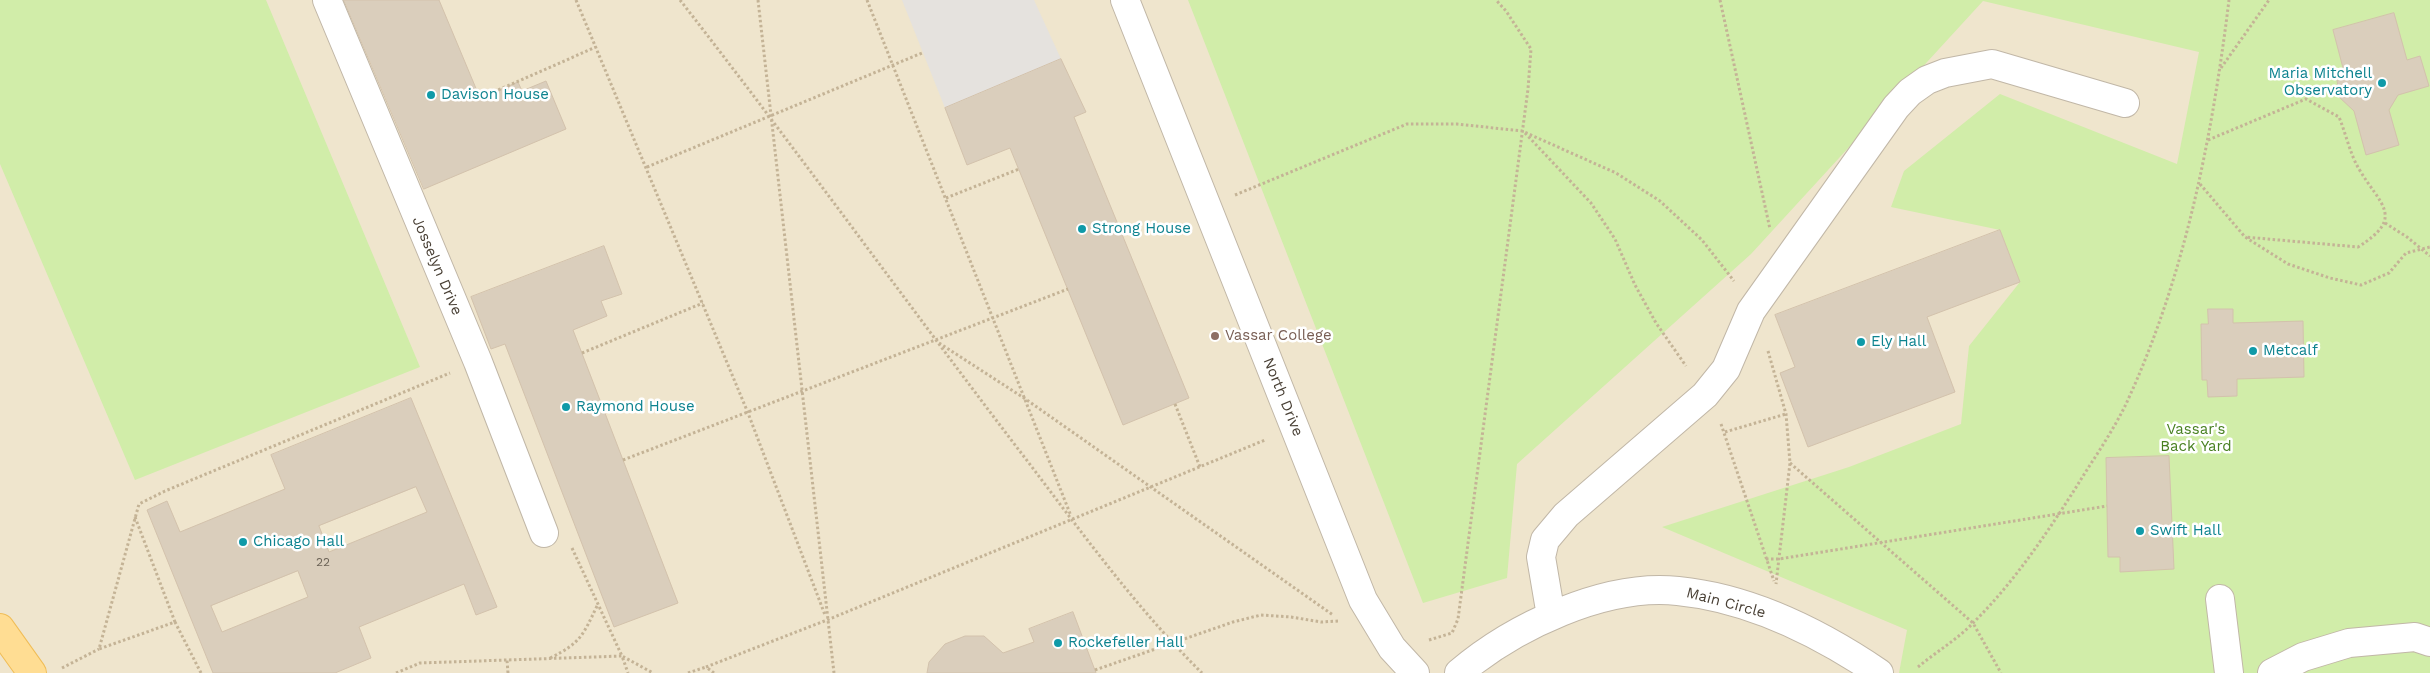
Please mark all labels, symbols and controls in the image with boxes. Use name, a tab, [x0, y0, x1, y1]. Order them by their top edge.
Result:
place label: Maria Mitchell Observatory	[2268, 65, 2372, 100]
marker: Maria Mitchell Observatory	[2376, 77, 2388, 89]
place label: Davison House	[441, 86, 549, 104]
marker: Davison House	[425, 89, 437, 101]
street label: Josselyn Drive	[408, 214, 466, 318]
place label: Strong House	[1092, 220, 1191, 238]
marker: Strong House	[1076, 223, 1088, 235]
place label: Vassar College	[1225, 327, 1332, 345]
marker: Vassar College	[1209, 330, 1221, 342]
place label: Ely Hall	[1871, 333, 1926, 351]
marker: Ely Hall	[1855, 336, 1867, 348]
place label: Metcalf	[2263, 342, 2318, 360]
marker: Metcalf	[2247, 345, 2259, 357]
street label: North Drive	[1259, 355, 1307, 439]
place label: Raymond House	[576, 398, 695, 416]
marker: Raymond House	[560, 401, 572, 413]
park label: Vassar's Back Yard	[2160, 421, 2232, 456]
place label: Swift Hall	[2150, 522, 2221, 540]
marker: Swift Hall	[2134, 525, 2146, 537]
place label: Chicago Hall	[253, 533, 344, 551]
marker: Chicago Hall	[237, 536, 249, 548]
house number: 22	[316, 555, 330, 569]
street label: Main Circle	[1684, 584, 1768, 622]
place label: Rockefeller Hall	[1068, 634, 1184, 652]
marker: Rockefeller Hall	[1052, 637, 1064, 649]

